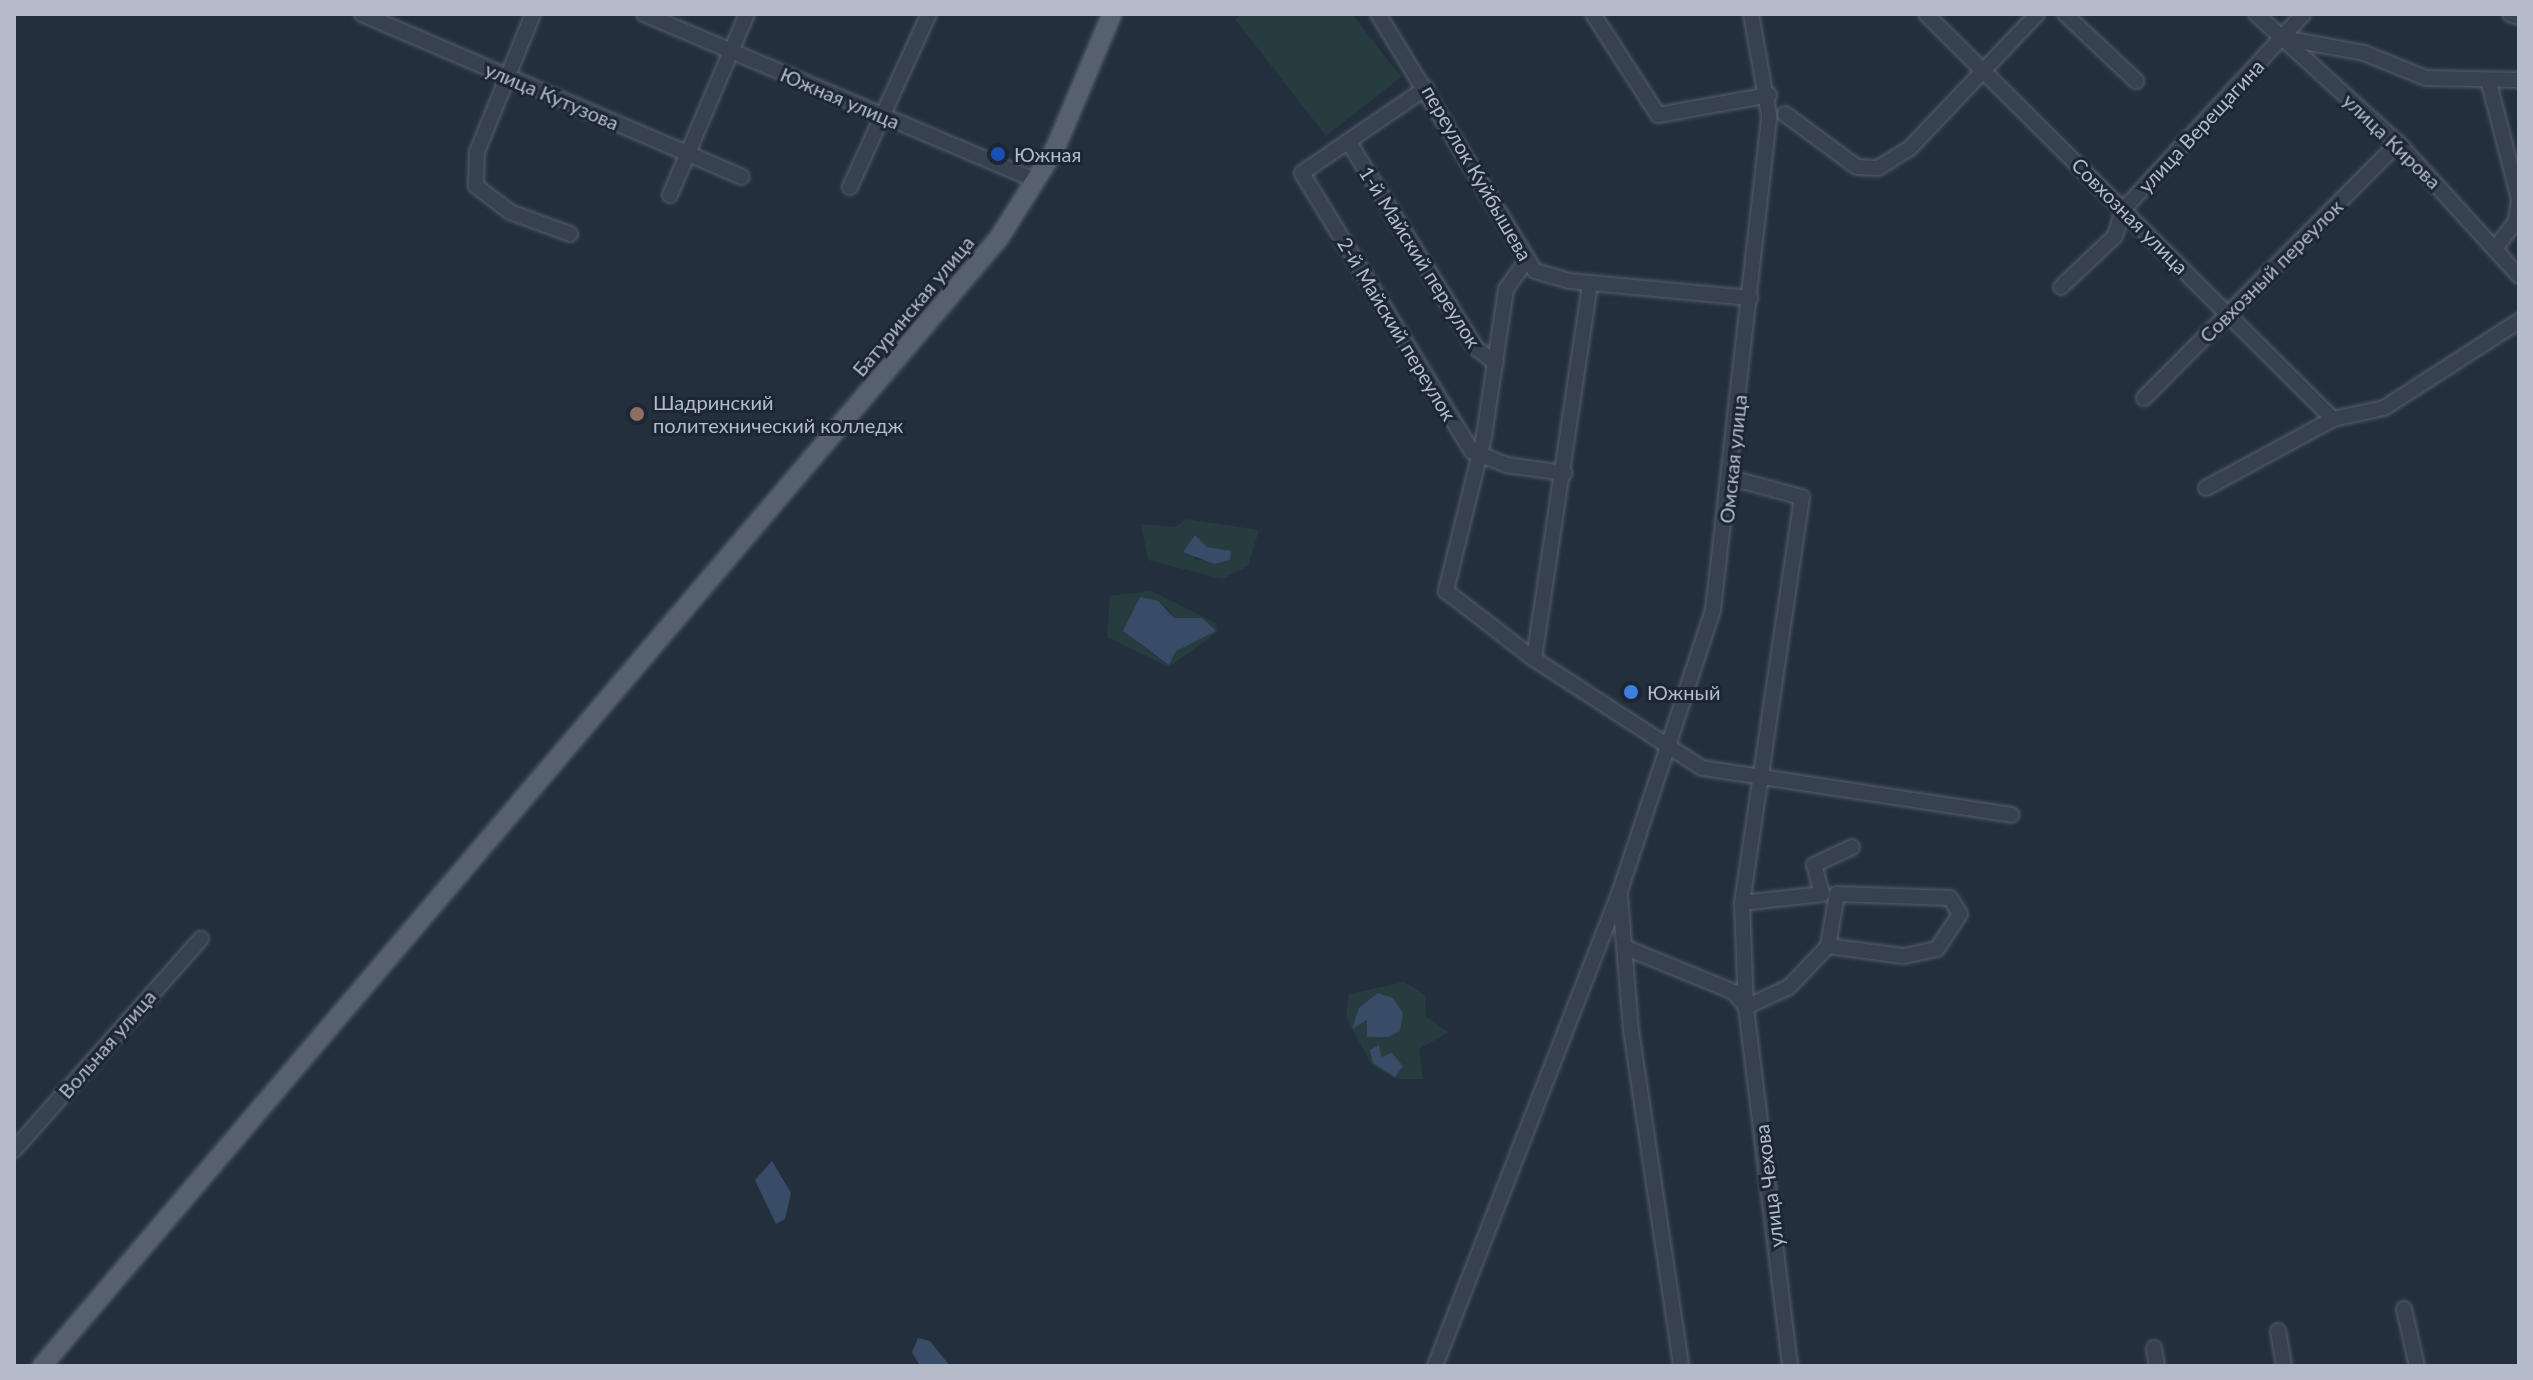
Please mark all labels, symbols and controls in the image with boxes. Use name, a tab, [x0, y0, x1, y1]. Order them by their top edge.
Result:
street label: улица Верещагина	[2133, 55, 2269, 197]
street label: улица Кутузова	[482, 57, 622, 135]
street label: Южная улица	[777, 62, 903, 134]
street label: переулок Куйбышева	[1417, 81, 1537, 265]
street label: улица Кирова	[2338, 88, 2446, 194]
place label: Южная	[1014, 142, 1081, 166]
marker: Южная	[989, 145, 1007, 163]
street label: Совхозная улица	[2067, 153, 2193, 279]
street label: 1-й Майский переулок	[1354, 162, 1486, 352]
street label: Совхозный переулок	[2195, 195, 2347, 347]
street label: Батуринская улица	[847, 231, 979, 381]
street label: 2-й Майский переулок	[1333, 233, 1461, 425]
place label: Шадринский политехнический колледж	[653, 390, 903, 437]
street label: Омская улица	[1714, 393, 1752, 525]
marker: Шадринский политехнический колледж	[628, 405, 646, 423]
place label: Южный	[1647, 680, 1720, 704]
marker: Южный	[1622, 683, 1640, 701]
street label: Вольная улица	[53, 985, 161, 1103]
street label: улица Чехова	[1750, 1123, 1788, 1249]

